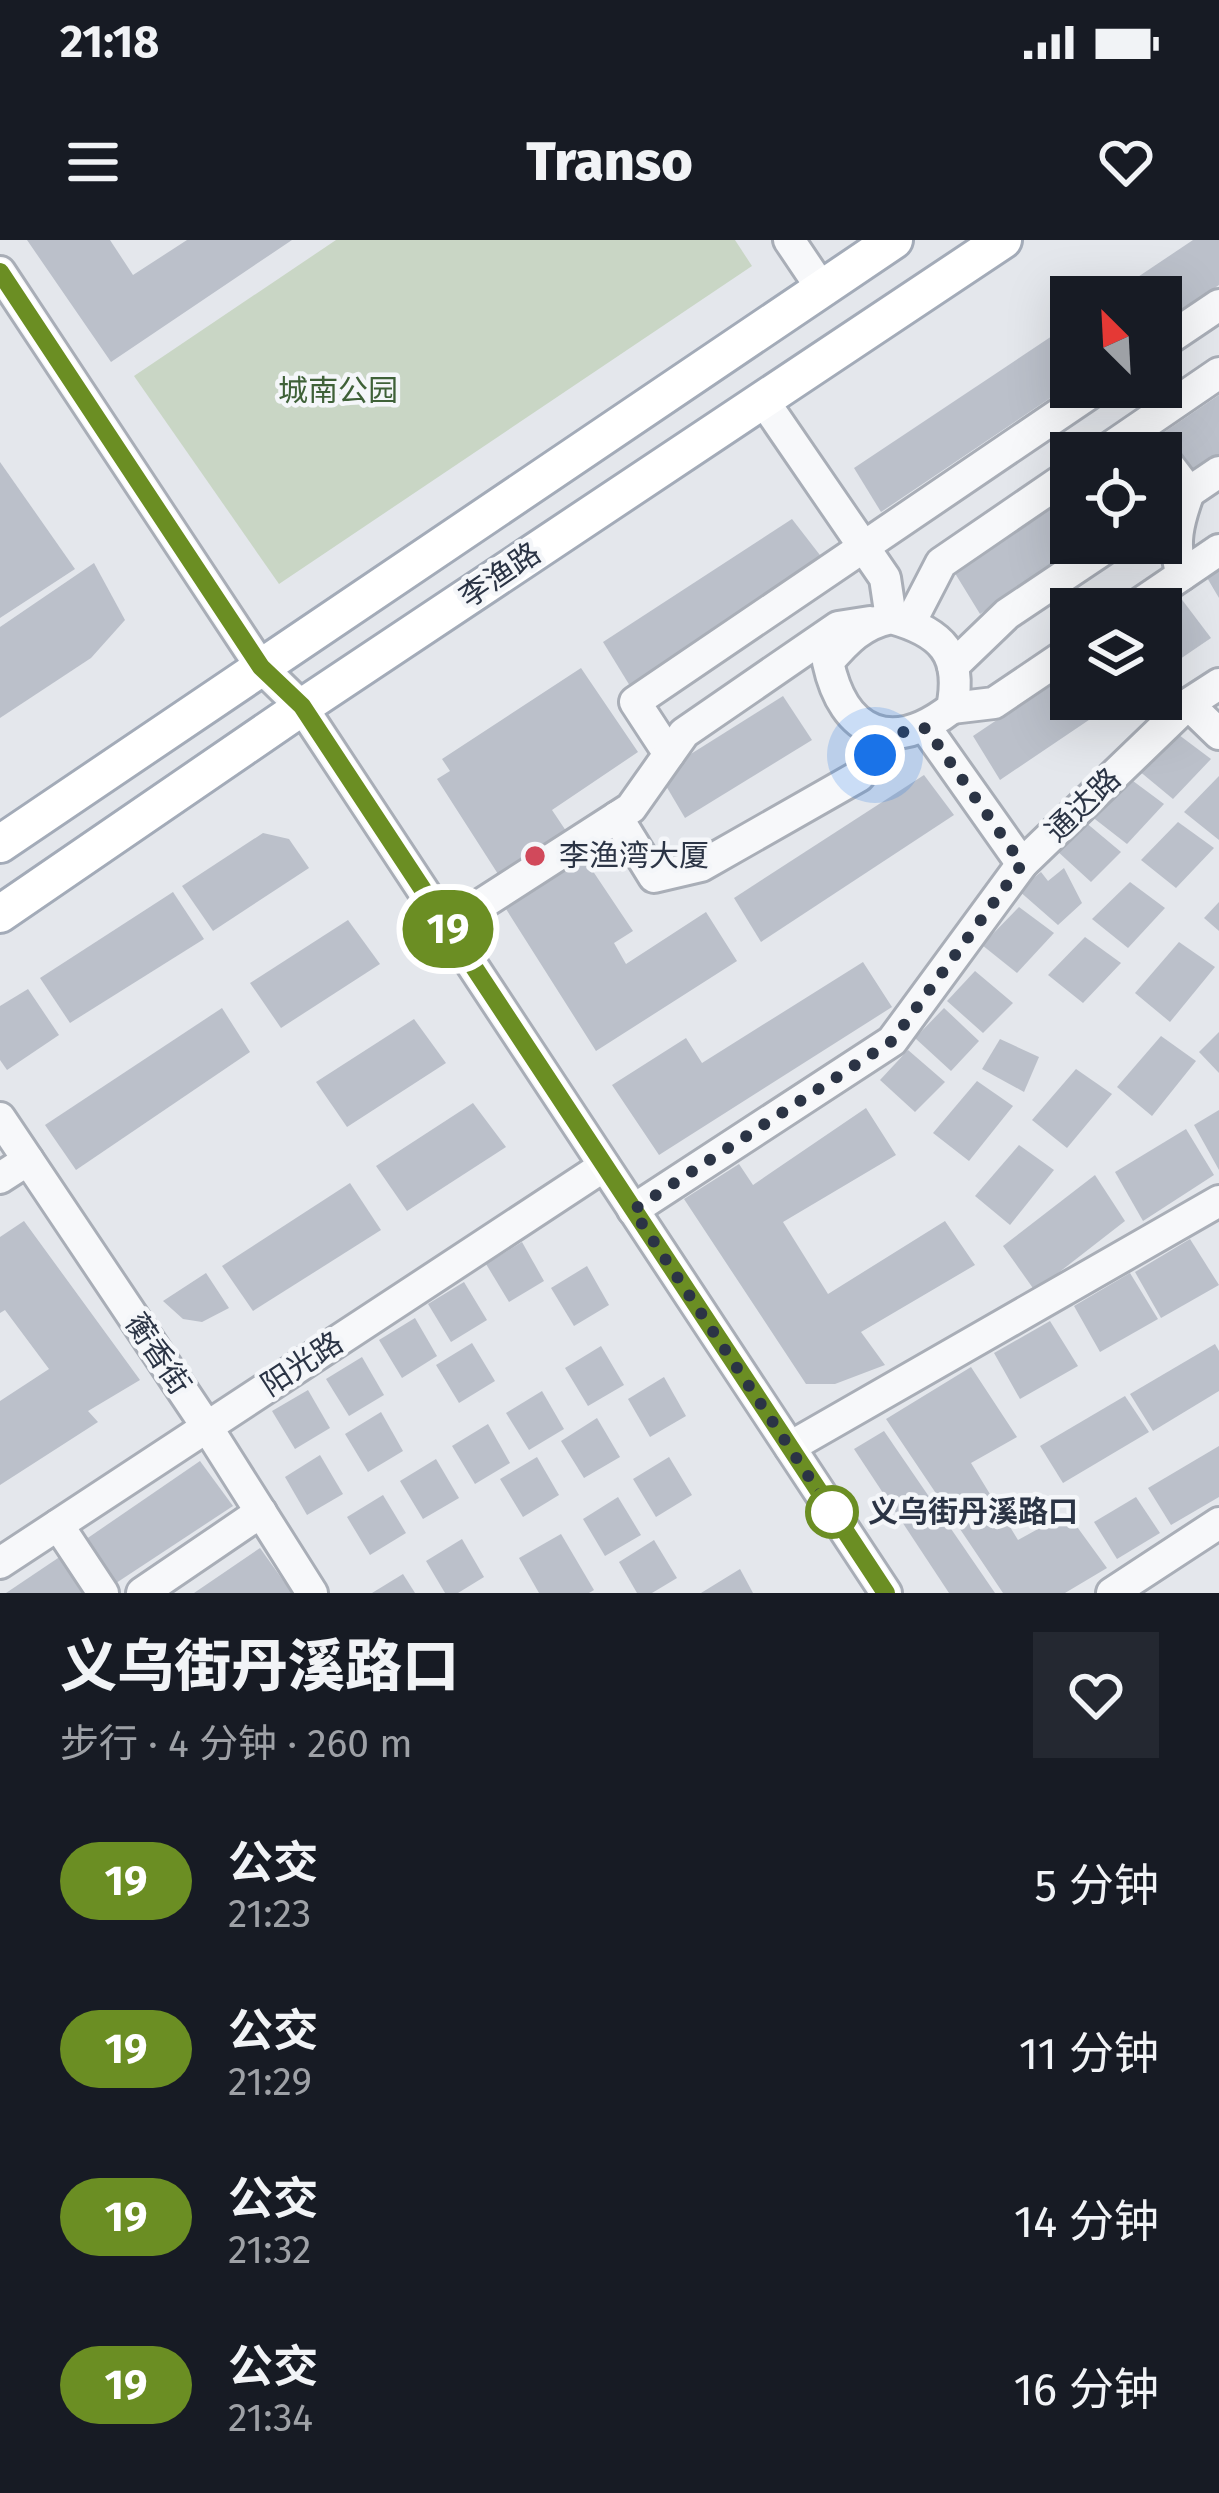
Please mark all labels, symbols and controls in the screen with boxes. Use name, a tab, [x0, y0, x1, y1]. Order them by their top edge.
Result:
text: 21:18	[60, 15, 159, 69]
icon: menu	[60, 129, 126, 195]
icon: heart	[1093, 129, 1159, 195]
text: Transo	[526, 130, 693, 194]
north arrow	[1050, 276, 1182, 408]
map controls	[1050, 276, 1182, 720]
park label: 城南公园	[278, 373, 398, 409]
button: locate	[1050, 432, 1182, 564]
street label: 李渔路	[453, 535, 547, 615]
button: layers	[1050, 588, 1182, 720]
your location	[845, 725, 905, 785]
street label: 通达路	[1038, 761, 1128, 849]
place label: 李渔湾大厦	[559, 838, 709, 874]
marker: 李渔湾大厦	[522, 843, 548, 869]
line badge: 19	[394, 890, 502, 968]
text: 19	[426, 904, 470, 954]
street label: 蘅香街	[118, 1307, 198, 1401]
street label: 阳光路	[254, 1324, 350, 1404]
marker: 义乌街丹溪路口	[807, 1487, 857, 1537]
place label: 义乌街丹溪路口	[868, 1494, 1078, 1530]
button: heart	[1033, 1632, 1159, 1758]
text: 义乌街丹溪路口	[60, 1633, 459, 1701]
text: 步行 · 4 分钟 · 260 m	[60, 1721, 413, 1767]
text: 公交	[228, 1836, 318, 1890]
text: 19	[104, 1856, 148, 1906]
text: 5 分钟	[1035, 1859, 1159, 1913]
text: 21:23	[228, 1891, 311, 1937]
text: 公交	[228, 2004, 318, 2058]
text: 19	[104, 2024, 148, 2074]
text: 11 分钟	[1019, 2027, 1159, 2081]
text: 21:29	[228, 2059, 312, 2105]
text: 公交	[228, 2172, 318, 2226]
text: 19	[104, 2192, 148, 2242]
text: 14 分钟	[1014, 2195, 1159, 2249]
text: 21:32	[228, 2227, 311, 2273]
text: 公交	[228, 2340, 318, 2394]
text: 19	[104, 2360, 148, 2410]
text: 16 分钟	[1014, 2363, 1159, 2417]
text: 21:34	[228, 2395, 313, 2441]

